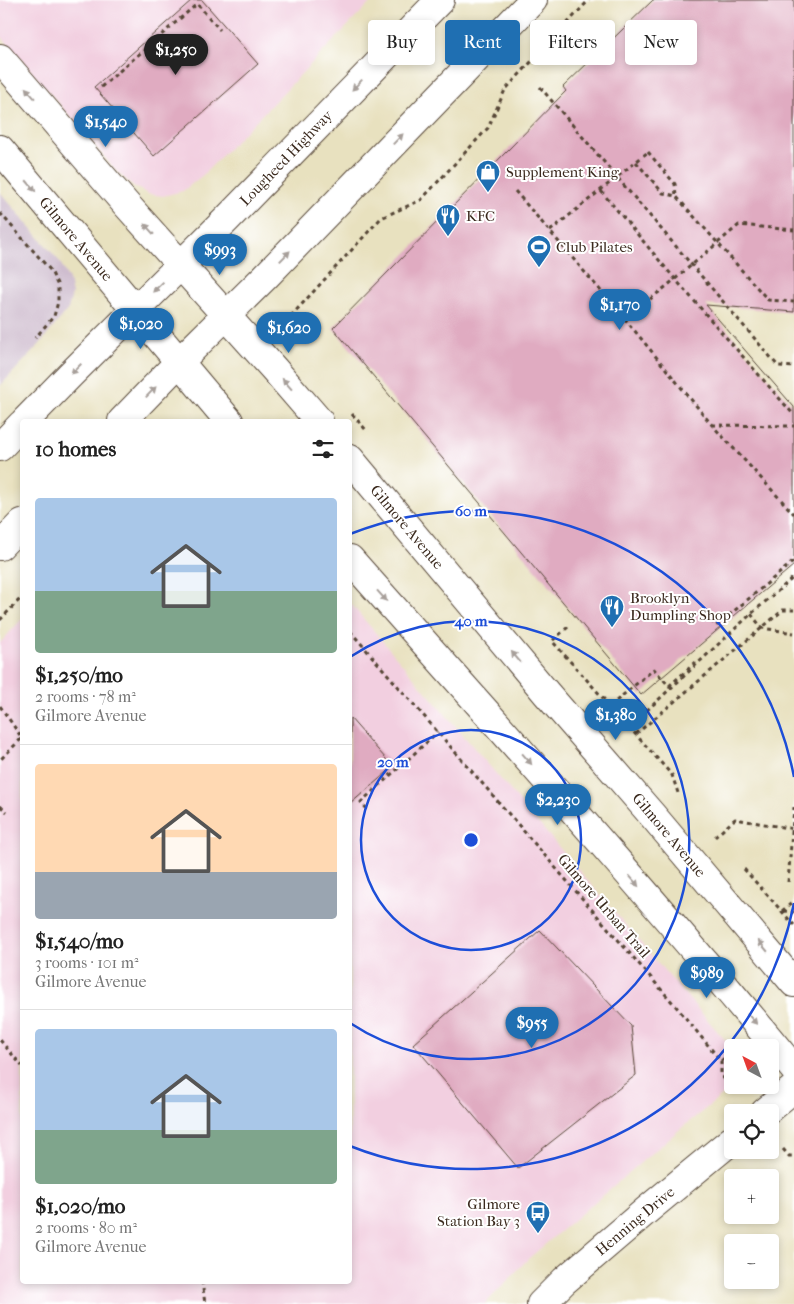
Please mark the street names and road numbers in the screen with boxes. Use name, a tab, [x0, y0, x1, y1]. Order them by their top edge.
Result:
street label: Lougheed Highway	[236, 106, 337, 209]
street label: Gilmore Avenue	[36, 193, 117, 285]
street label: Gilmore Avenue	[367, 481, 448, 573]
street label: Gilmore Avenue	[629, 789, 710, 881]
street label: Gilmore Urban Trail	[554, 850, 654, 962]
street label: Henning Drive	[592, 1182, 679, 1259]

